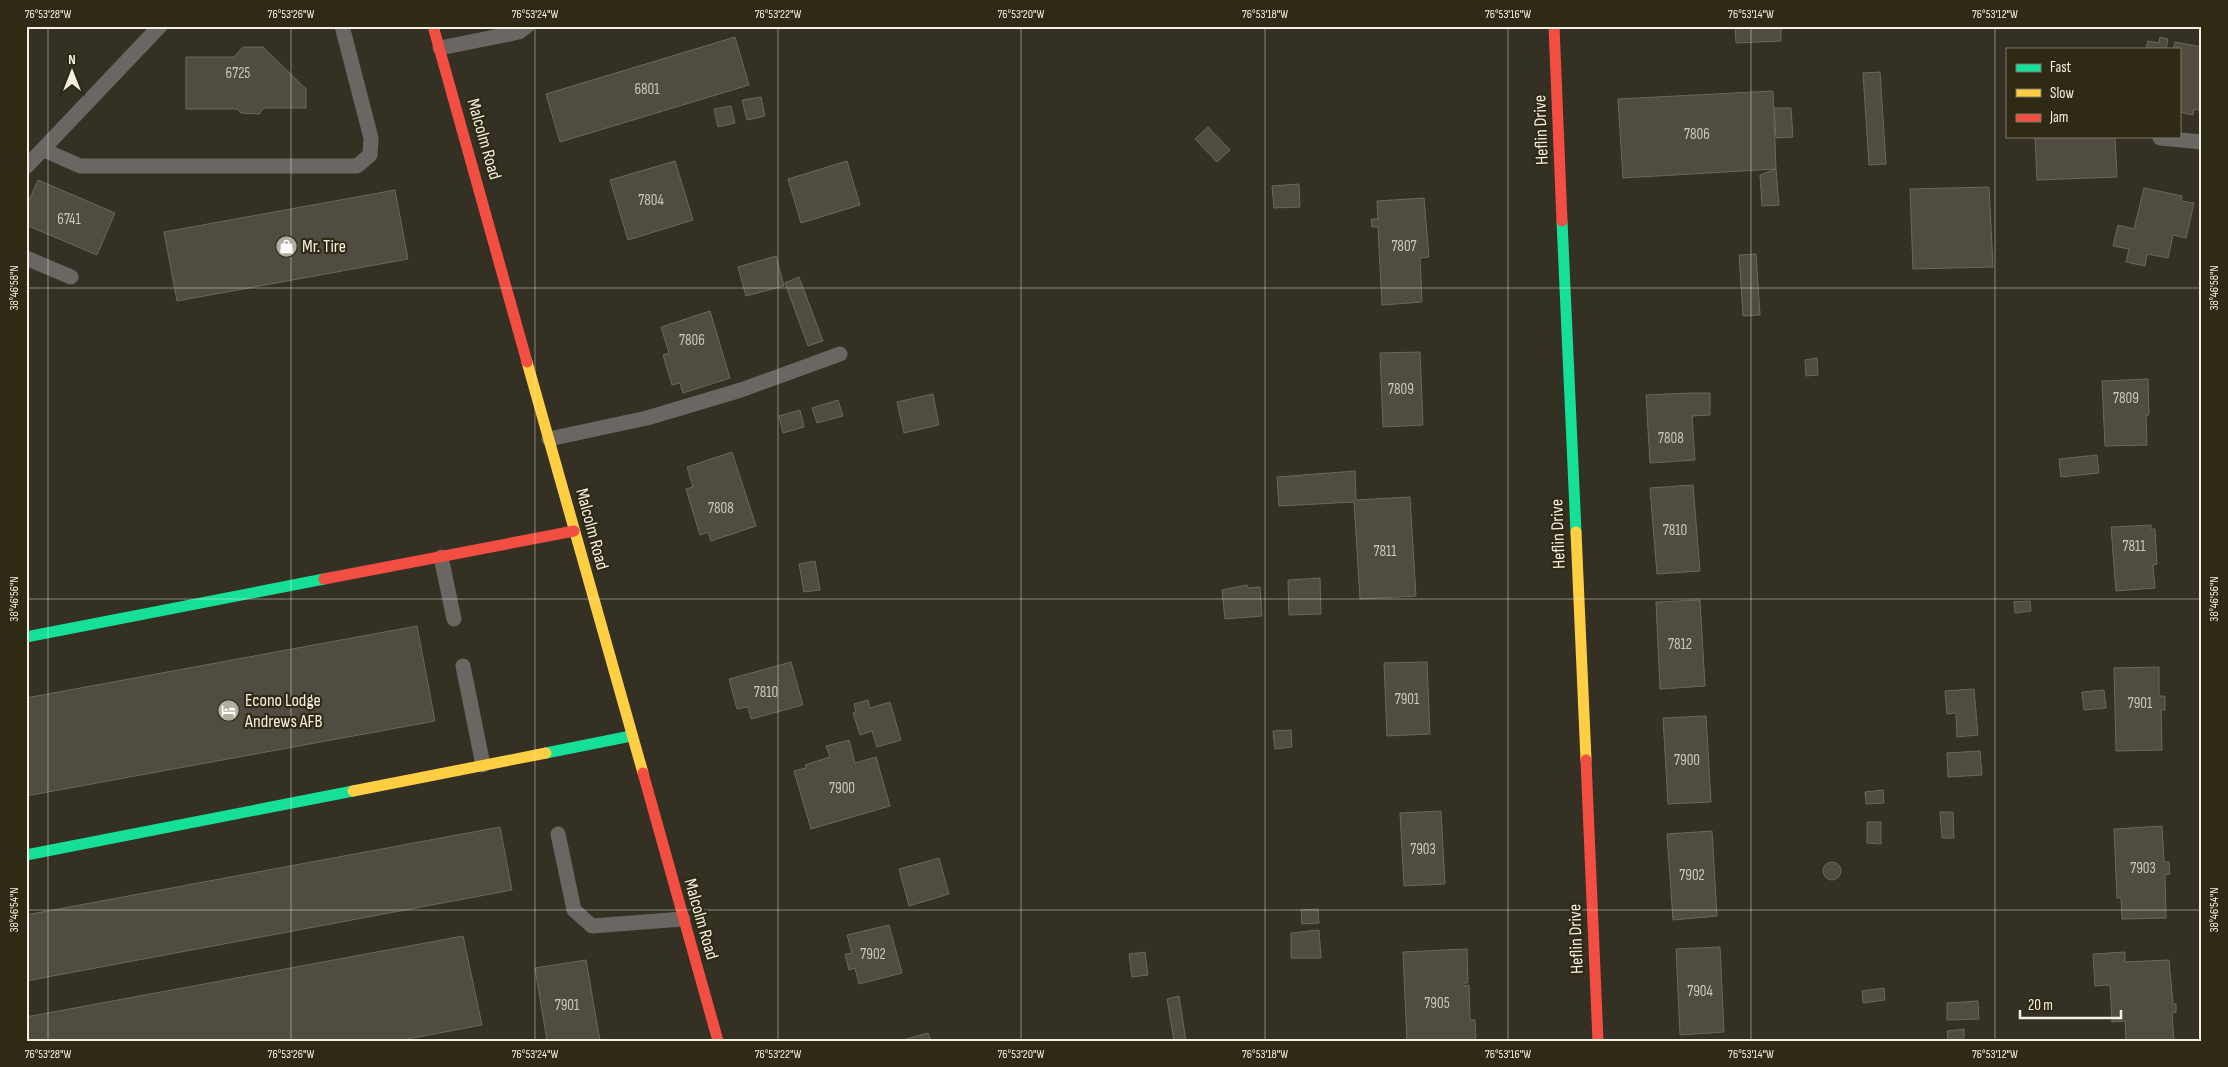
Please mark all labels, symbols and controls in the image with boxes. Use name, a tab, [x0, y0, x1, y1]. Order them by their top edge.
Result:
text: 76°53'28"W	[25, 7, 72, 22]
text: 76°53'26"W	[268, 7, 315, 22]
text: 76°53'24"W	[512, 7, 558, 22]
text: 76°53'22"W	[755, 7, 801, 22]
text: 76°53'20"W	[998, 7, 1045, 22]
text: 76°53'18"W	[1242, 7, 1288, 22]
text: 76°53'16"W	[1485, 7, 1531, 22]
text: 76°53'14"W	[1728, 7, 1774, 22]
text: 76°53'12"W	[1972, 7, 2018, 22]
north arrow	[48, 48, 98, 98]
legend	[2006, 48, 2180, 138]
text: N	[68, 51, 76, 68]
text: Fast	[2050, 58, 2072, 77]
house number: 6725	[226, 64, 250, 83]
house number: 6801	[634, 80, 660, 99]
text: Slow	[2050, 84, 2074, 103]
street label: Heflin Drive	[1529, 95, 1553, 165]
street label: Malcolm Road	[462, 96, 506, 182]
text: Jam	[2049, 108, 2068, 127]
house number: 7806	[1684, 125, 1710, 144]
house number: 7804	[638, 191, 664, 210]
house number: 6741	[57, 210, 81, 229]
shop icon: Mr. Tire	[274, 234, 298, 258]
place label: Mr. Tire	[302, 236, 346, 257]
house number: 7807	[1391, 237, 1417, 256]
text: 38°46'58"N	[7, 265, 22, 311]
text: 38°46'58"N	[2207, 265, 2222, 311]
house number: 7806	[679, 331, 705, 350]
house number: 7809	[1388, 380, 1414, 399]
house number: 7809	[2113, 389, 2139, 408]
house number: 7808	[1658, 429, 1684, 448]
street label: Malcolm Road	[571, 486, 613, 572]
house number: 7808	[708, 499, 734, 518]
street label: Heflin Drive	[1546, 499, 1570, 569]
house number: 7810	[1663, 521, 1687, 540]
house number: 7811	[2122, 537, 2146, 556]
house number: 7811	[1373, 542, 1397, 561]
text: 38°46'56"N	[7, 576, 22, 622]
text: 38°46'56"N	[2207, 576, 2222, 622]
house number: 7812	[1668, 635, 1692, 654]
house number: 7810	[754, 683, 778, 702]
place label: Econo Lodge Andrews AFB	[244, 690, 323, 732]
house number: 7901	[1395, 690, 1420, 709]
house number: 7901	[2128, 694, 2153, 713]
hotel icon: Econo Lodge Andrews AFB	[217, 698, 241, 722]
house number: 7900	[1674, 751, 1700, 770]
house number: 7900	[829, 779, 855, 798]
house number: 7903	[1410, 840, 1436, 859]
house number: 7903	[2130, 859, 2156, 878]
house number: 7902	[1679, 866, 1705, 885]
street label: Malcolm Road	[679, 876, 723, 962]
text: 38°46'54"N	[7, 887, 22, 933]
text: 38°46'54"N	[2207, 887, 2222, 933]
street label: Heflin Drive	[1564, 904, 1588, 974]
house number: 7902	[860, 945, 886, 964]
house number: 7904	[1687, 982, 1713, 1001]
scale bar	[2020, 987, 2122, 1019]
house number: 7905	[1424, 994, 1450, 1013]
house number: 7901	[555, 996, 580, 1015]
text: 20 m	[2028, 996, 2053, 1015]
text: 76°53'28"W	[25, 1047, 72, 1062]
text: 76°53'26"W	[268, 1047, 315, 1062]
text: 76°53'24"W	[512, 1047, 558, 1062]
text: 76°53'22"W	[755, 1047, 801, 1062]
text: 76°53'20"W	[998, 1047, 1045, 1062]
text: 76°53'18"W	[1242, 1047, 1288, 1062]
text: 76°53'16"W	[1485, 1047, 1531, 1062]
text: 76°53'14"W	[1728, 1047, 1774, 1062]
text: 76°53'12"W	[1972, 1047, 2018, 1062]

